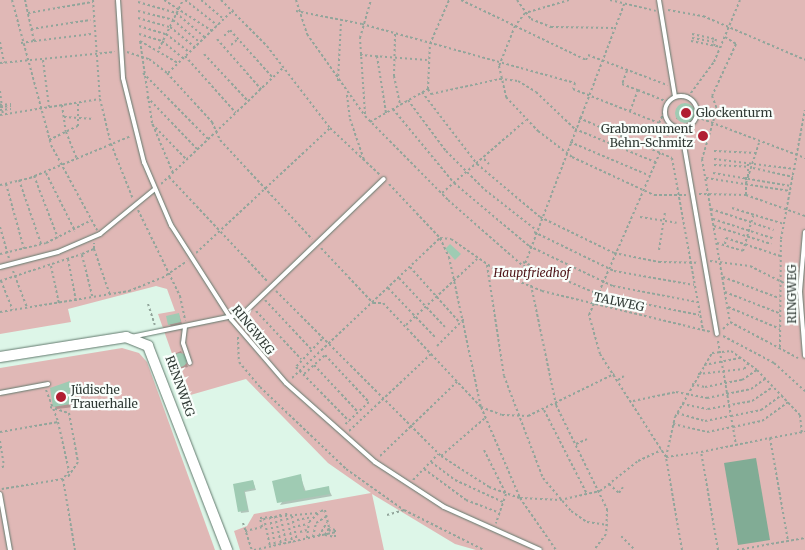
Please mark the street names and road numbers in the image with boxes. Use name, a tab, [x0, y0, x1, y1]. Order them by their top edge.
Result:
street label: RINGWEG	[785, 264, 799, 324]
street label: TALWEG	[592, 290, 646, 314]
street label: RINGWEG	[229, 302, 277, 358]
street label: RENNWEG	[162, 354, 198, 418]

